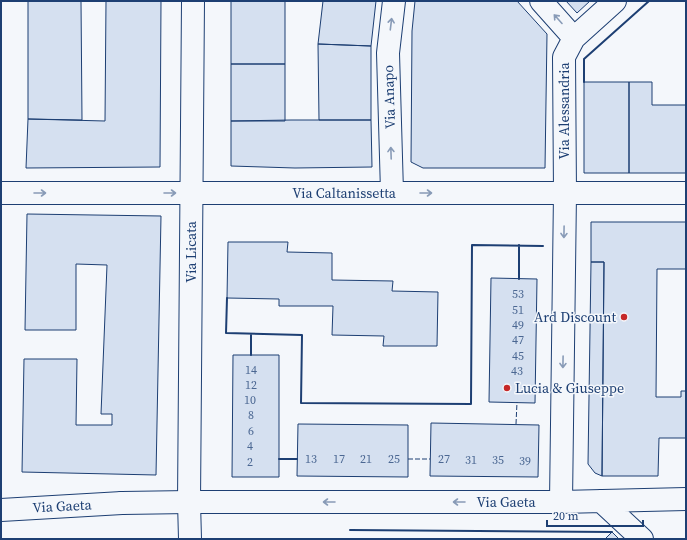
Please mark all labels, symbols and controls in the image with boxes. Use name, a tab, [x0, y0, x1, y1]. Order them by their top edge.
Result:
one-way arrow	[553, 14, 562, 25]
one-way arrow	[388, 18, 395, 31]
street label: Via Alessandria	[554, 62, 574, 160]
street label: Via Anapo	[378, 64, 400, 129]
one-way arrow	[387, 147, 394, 160]
street label: Via Caltanissetta	[292, 183, 397, 203]
one-way arrow	[33, 189, 46, 197]
one-way arrow	[163, 189, 176, 197]
one-way arrow	[419, 189, 432, 197]
street label: Via Licata	[181, 220, 201, 283]
one-way arrow	[560, 225, 568, 238]
house number: 53	[512, 286, 524, 302]
house number: 51	[512, 302, 524, 318]
place label: Ard Discount	[534, 307, 616, 327]
marker: Ard Discount	[619, 312, 629, 322]
house number: 49	[512, 317, 524, 333]
house number: 47	[512, 332, 524, 348]
house number: 45	[512, 348, 524, 364]
one-way arrow	[559, 355, 567, 368]
house number: 14	[245, 362, 257, 378]
house number: 43	[511, 363, 523, 379]
house number: 12	[245, 377, 257, 393]
place label: Lucia & Giuseppe	[515, 378, 624, 398]
marker: Lucia & Giuseppe	[502, 383, 512, 393]
house number: 10	[244, 392, 256, 408]
house number: 8	[248, 407, 254, 423]
house number: 6	[248, 423, 254, 439]
house number: 4	[247, 438, 253, 454]
house number: 13	[305, 451, 317, 467]
house number: 17	[333, 451, 345, 467]
house number: 21	[360, 451, 372, 467]
house number: 25	[388, 451, 400, 467]
house number: 27	[438, 451, 450, 467]
house number: 31	[465, 452, 477, 468]
house number: 35	[492, 452, 504, 468]
house number: 39	[519, 453, 531, 469]
house number: 2	[247, 454, 253, 470]
street label: Via Gaeta	[476, 492, 536, 512]
street label: Via Gaeta	[32, 494, 93, 518]
one-way arrow	[323, 498, 336, 506]
one-way arrow	[453, 498, 466, 506]
scale bar	[547, 502, 643, 528]
text: 20 m	[553, 508, 579, 524]

